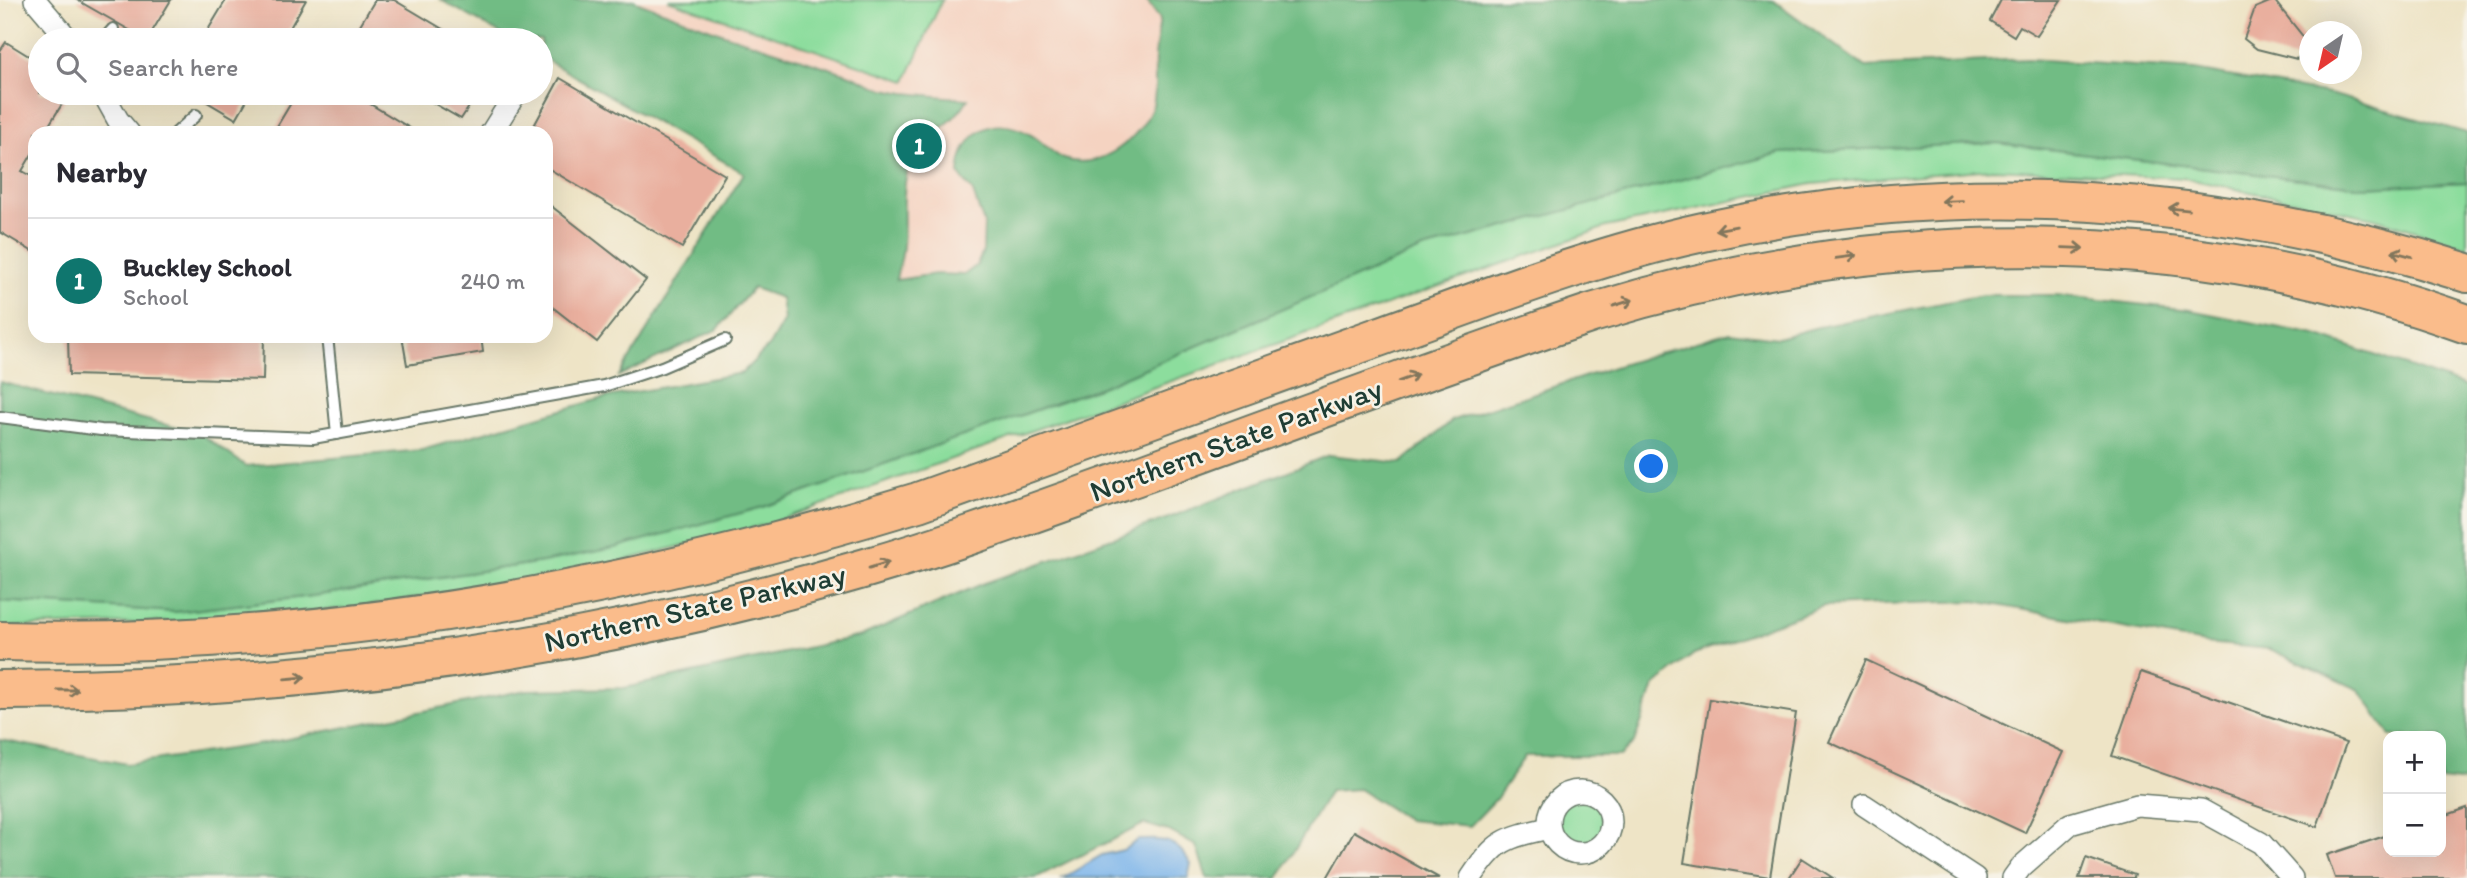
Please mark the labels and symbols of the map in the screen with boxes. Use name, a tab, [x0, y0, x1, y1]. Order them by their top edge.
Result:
north arrow	[2299, 21, 2362, 84]
pin: 1	[896, 120, 942, 172]
one-way arrow	[1940, 194, 1963, 207]
one-way arrow	[2168, 202, 2191, 215]
one-way arrow	[1715, 221, 1738, 235]
one-way arrow	[2061, 242, 2084, 255]
one-way arrow	[2391, 246, 2413, 259]
one-way arrow	[1834, 251, 1856, 264]
one-way arrow	[1612, 296, 1634, 309]
street label: Northern State Parkway	[1085, 369, 1387, 510]
one-way arrow	[1397, 371, 1419, 383]
your location	[1634, 449, 1668, 483]
street label: Northern State Parkway	[540, 555, 849, 660]
one-way arrow	[867, 557, 889, 570]
one-way arrow	[284, 671, 306, 684]
one-way arrow	[56, 683, 79, 697]

